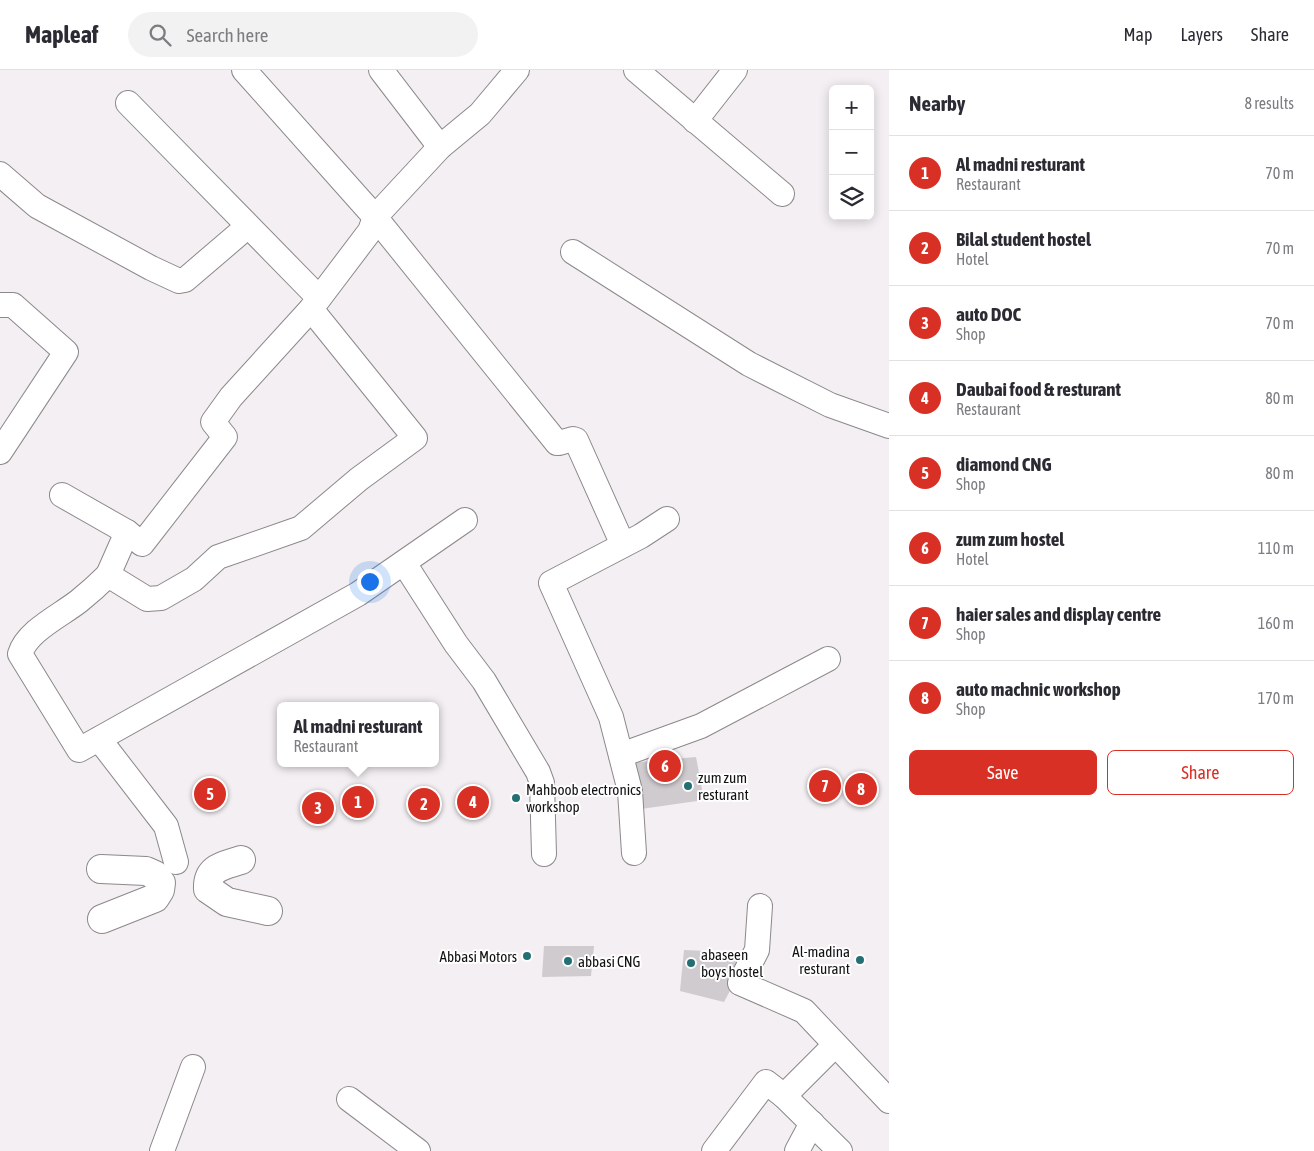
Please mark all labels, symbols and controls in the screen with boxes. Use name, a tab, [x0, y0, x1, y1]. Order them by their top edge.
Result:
search box	[128, 12, 478, 57]
text: Mapleaf	[25, 21, 98, 48]
icon: search	[146, 21, 174, 49]
text: Search here	[186, 24, 268, 46]
text: Map	[1123, 24, 1152, 45]
text: Layers	[1180, 24, 1223, 45]
text: Share	[1251, 24, 1289, 45]
map controls	[829, 85, 874, 220]
button: +	[829, 85, 874, 130]
text: Nearby	[909, 91, 965, 115]
text: 8 results	[1244, 94, 1294, 112]
button: −	[829, 130, 874, 175]
text: Al madni resturant	[956, 153, 1085, 175]
text: 1	[921, 164, 929, 182]
text: 70 m	[1265, 164, 1294, 182]
button: layers	[829, 175, 874, 220]
text: Restaurant	[956, 175, 1021, 193]
text: Bilal student hostel	[956, 228, 1091, 250]
text: 2	[921, 239, 929, 257]
text: 70 m	[1265, 239, 1294, 257]
text: Hotel	[956, 250, 989, 268]
text: auto DOC	[956, 303, 1021, 325]
text: 3	[921, 314, 929, 332]
text: 70 m	[1265, 314, 1294, 332]
text: Shop	[956, 325, 986, 343]
text: Daubai food & resturant	[956, 378, 1121, 400]
text: 4	[921, 389, 929, 407]
text: 80 m	[1265, 389, 1294, 407]
text: Restaurant	[956, 400, 1021, 418]
text: diamond CNG	[956, 453, 1051, 475]
text: 5	[921, 464, 929, 482]
text: 80 m	[1265, 464, 1294, 482]
text: Shop	[956, 475, 986, 493]
text: zum zum hostel	[956, 528, 1064, 550]
text: 6	[921, 539, 929, 557]
text: 110 m	[1258, 539, 1294, 557]
text: Hotel	[956, 550, 989, 568]
your location	[357, 569, 383, 595]
text: haier sales and display centre	[956, 603, 1161, 625]
text: 7	[921, 614, 929, 632]
text: 160 m	[1258, 614, 1294, 632]
text: Shop	[956, 625, 986, 643]
text: auto machnic workshop	[956, 678, 1121, 700]
text: 8	[921, 689, 929, 707]
text: 170 m	[1258, 689, 1294, 707]
text: Shop	[956, 700, 986, 718]
popup	[277, 702, 439, 767]
text: Al madni resturant	[294, 715, 423, 737]
text: Restaurant	[294, 737, 358, 755]
pin: 6	[649, 747, 681, 785]
button: Save	[909, 750, 1097, 795]
button: Share	[1107, 750, 1294, 795]
pin: 7	[809, 767, 841, 805]
place label: zum zum resturant	[698, 769, 749, 803]
pin: 8	[845, 770, 877, 808]
pin: 5	[194, 775, 226, 813]
marker: zum zum resturant	[682, 780, 694, 792]
place label: Mahboob electronics workshop	[526, 781, 641, 815]
pin: 1	[342, 783, 374, 821]
pin: 4	[457, 783, 489, 821]
pin: 2	[408, 785, 440, 823]
pin: 3	[302, 789, 334, 827]
marker: Mahboob electronics workshop	[510, 792, 522, 804]
place label: Al-madina resturant	[792, 943, 850, 977]
place label: abaseen boys hostel	[701, 946, 763, 980]
place label: Abbasi Motors	[440, 948, 517, 965]
marker: Abbasi Motors	[521, 950, 533, 962]
place label: abbasi CNG	[578, 953, 641, 970]
marker: Al-madina resturant	[854, 954, 866, 966]
marker: abbasi CNG	[562, 955, 574, 967]
marker: abaseen boys hostel	[685, 957, 697, 969]

